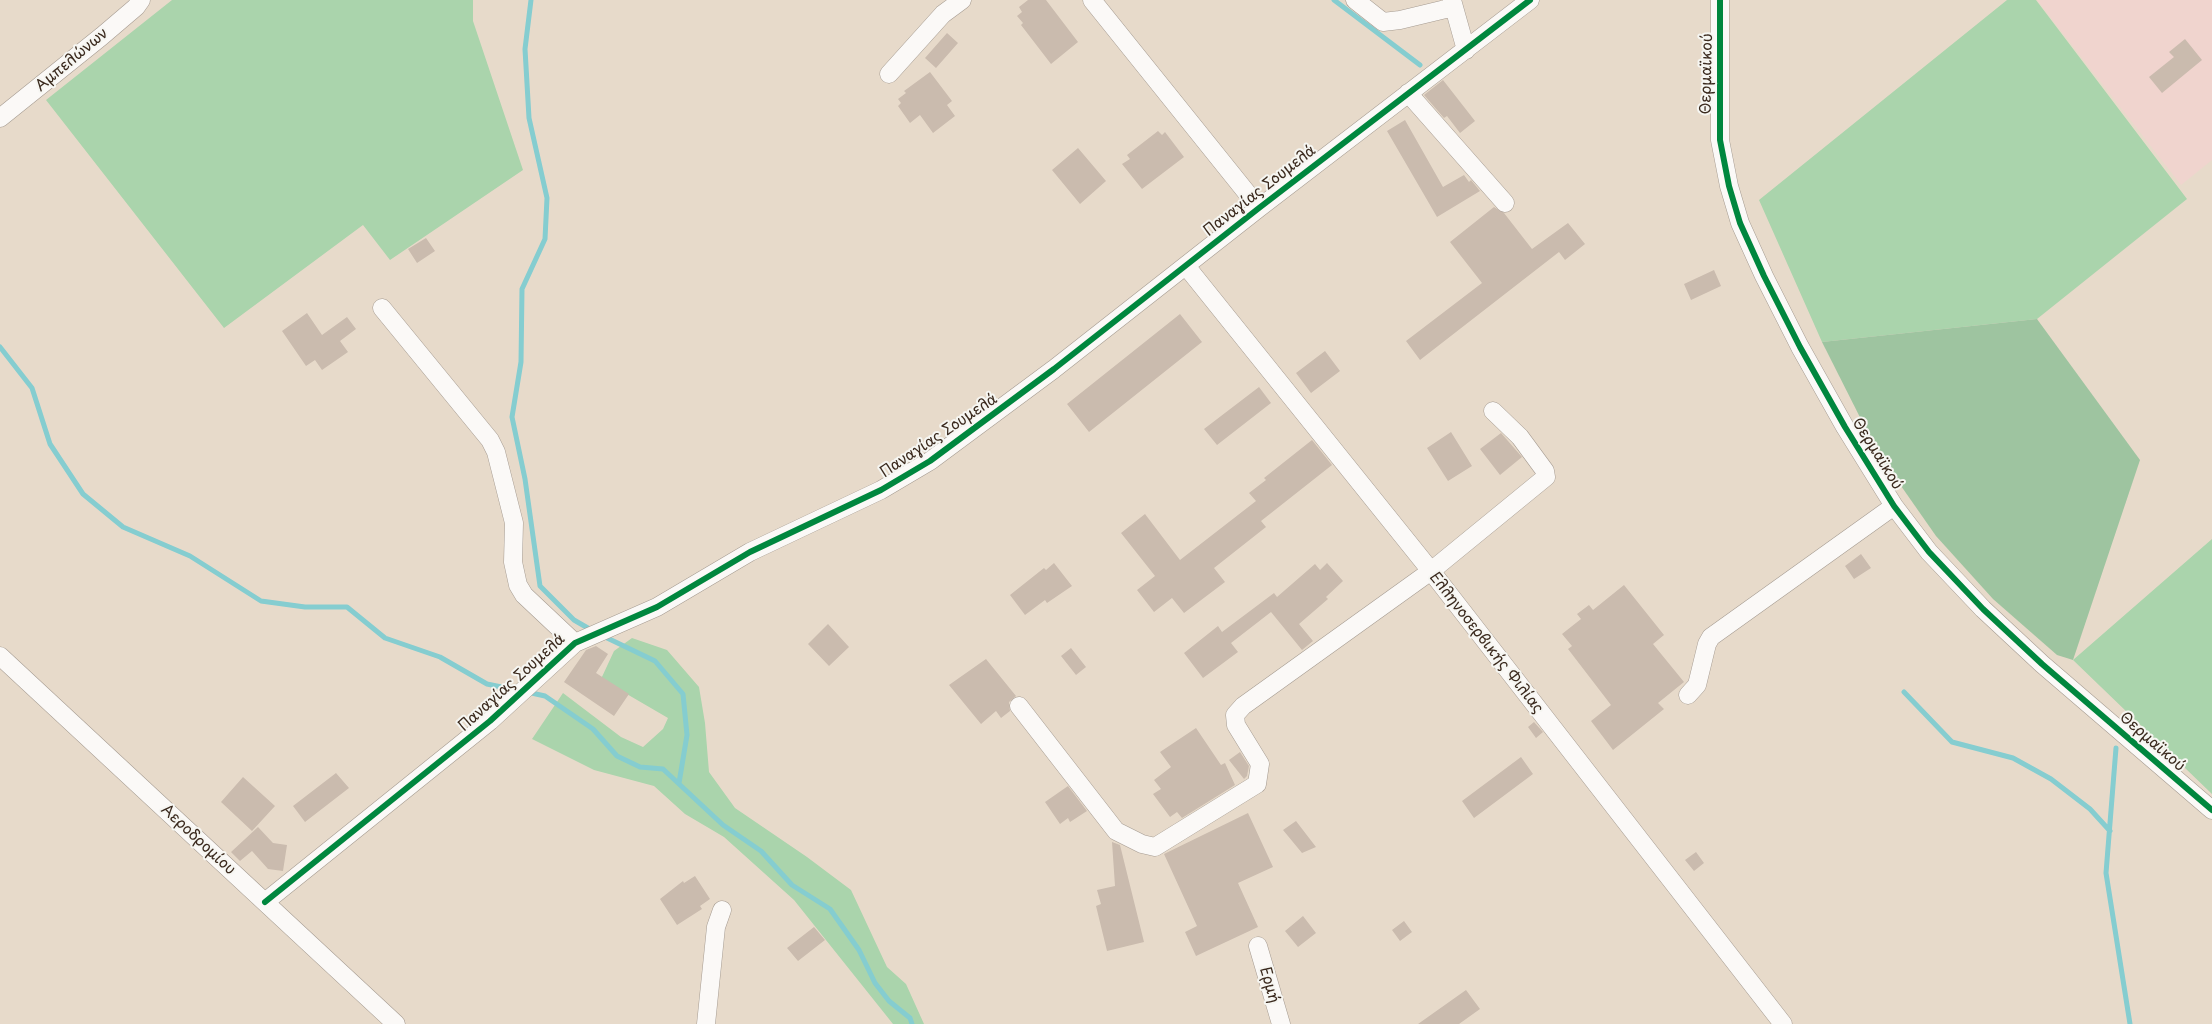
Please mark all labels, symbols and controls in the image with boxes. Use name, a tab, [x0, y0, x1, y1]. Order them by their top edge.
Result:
street label: Αμπελώνων	[32, 24, 112, 96]
street label: Θερμαϊκού	[1697, 33, 1717, 115]
street label: Παναγίας Σουμελά	[1201, 142, 1319, 240]
street label: Παναγίας Σουμελά	[877, 390, 1001, 482]
street label: Θερμαϊκού	[1848, 415, 1906, 493]
street label: Ελληνοσερβικής Φιλίας	[1425, 569, 1547, 717]
street label: Παναγίας Σουμελά	[455, 631, 569, 735]
street label: Θερμαϊκού	[2116, 709, 2188, 775]
street label: Αεροδρομίου	[157, 801, 239, 879]
street label: Ερμή	[1255, 965, 1283, 1005]

